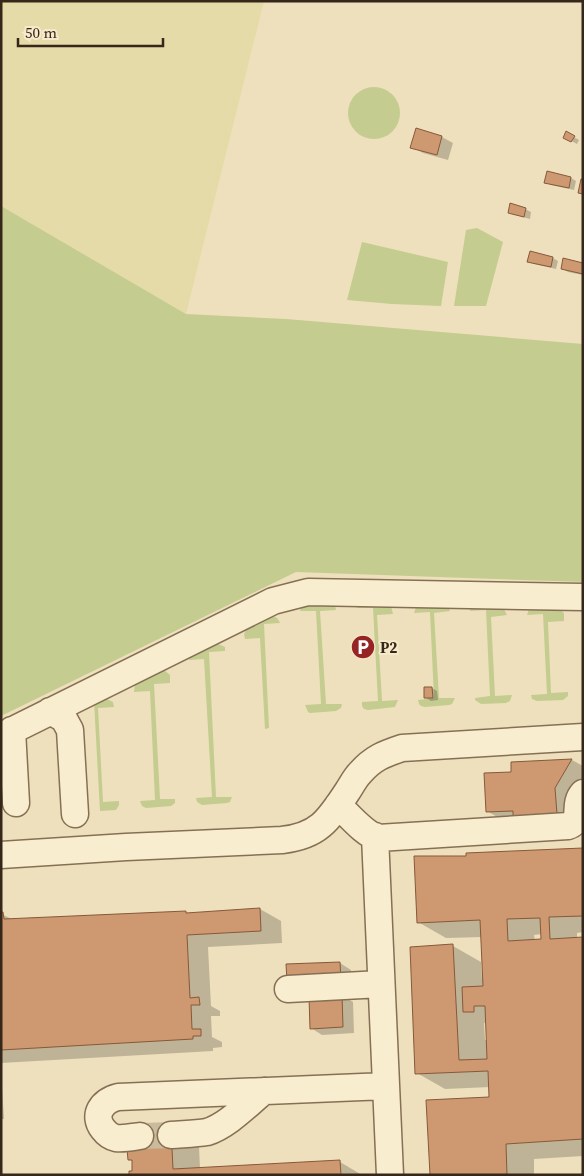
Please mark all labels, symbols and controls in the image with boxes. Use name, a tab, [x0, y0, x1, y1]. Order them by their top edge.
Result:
scale bar	[18, 15, 162, 47]
text: 50 m	[25, 22, 57, 43]
parking icon: P2	[350, 634, 376, 660]
place label: P2	[380, 637, 397, 658]

